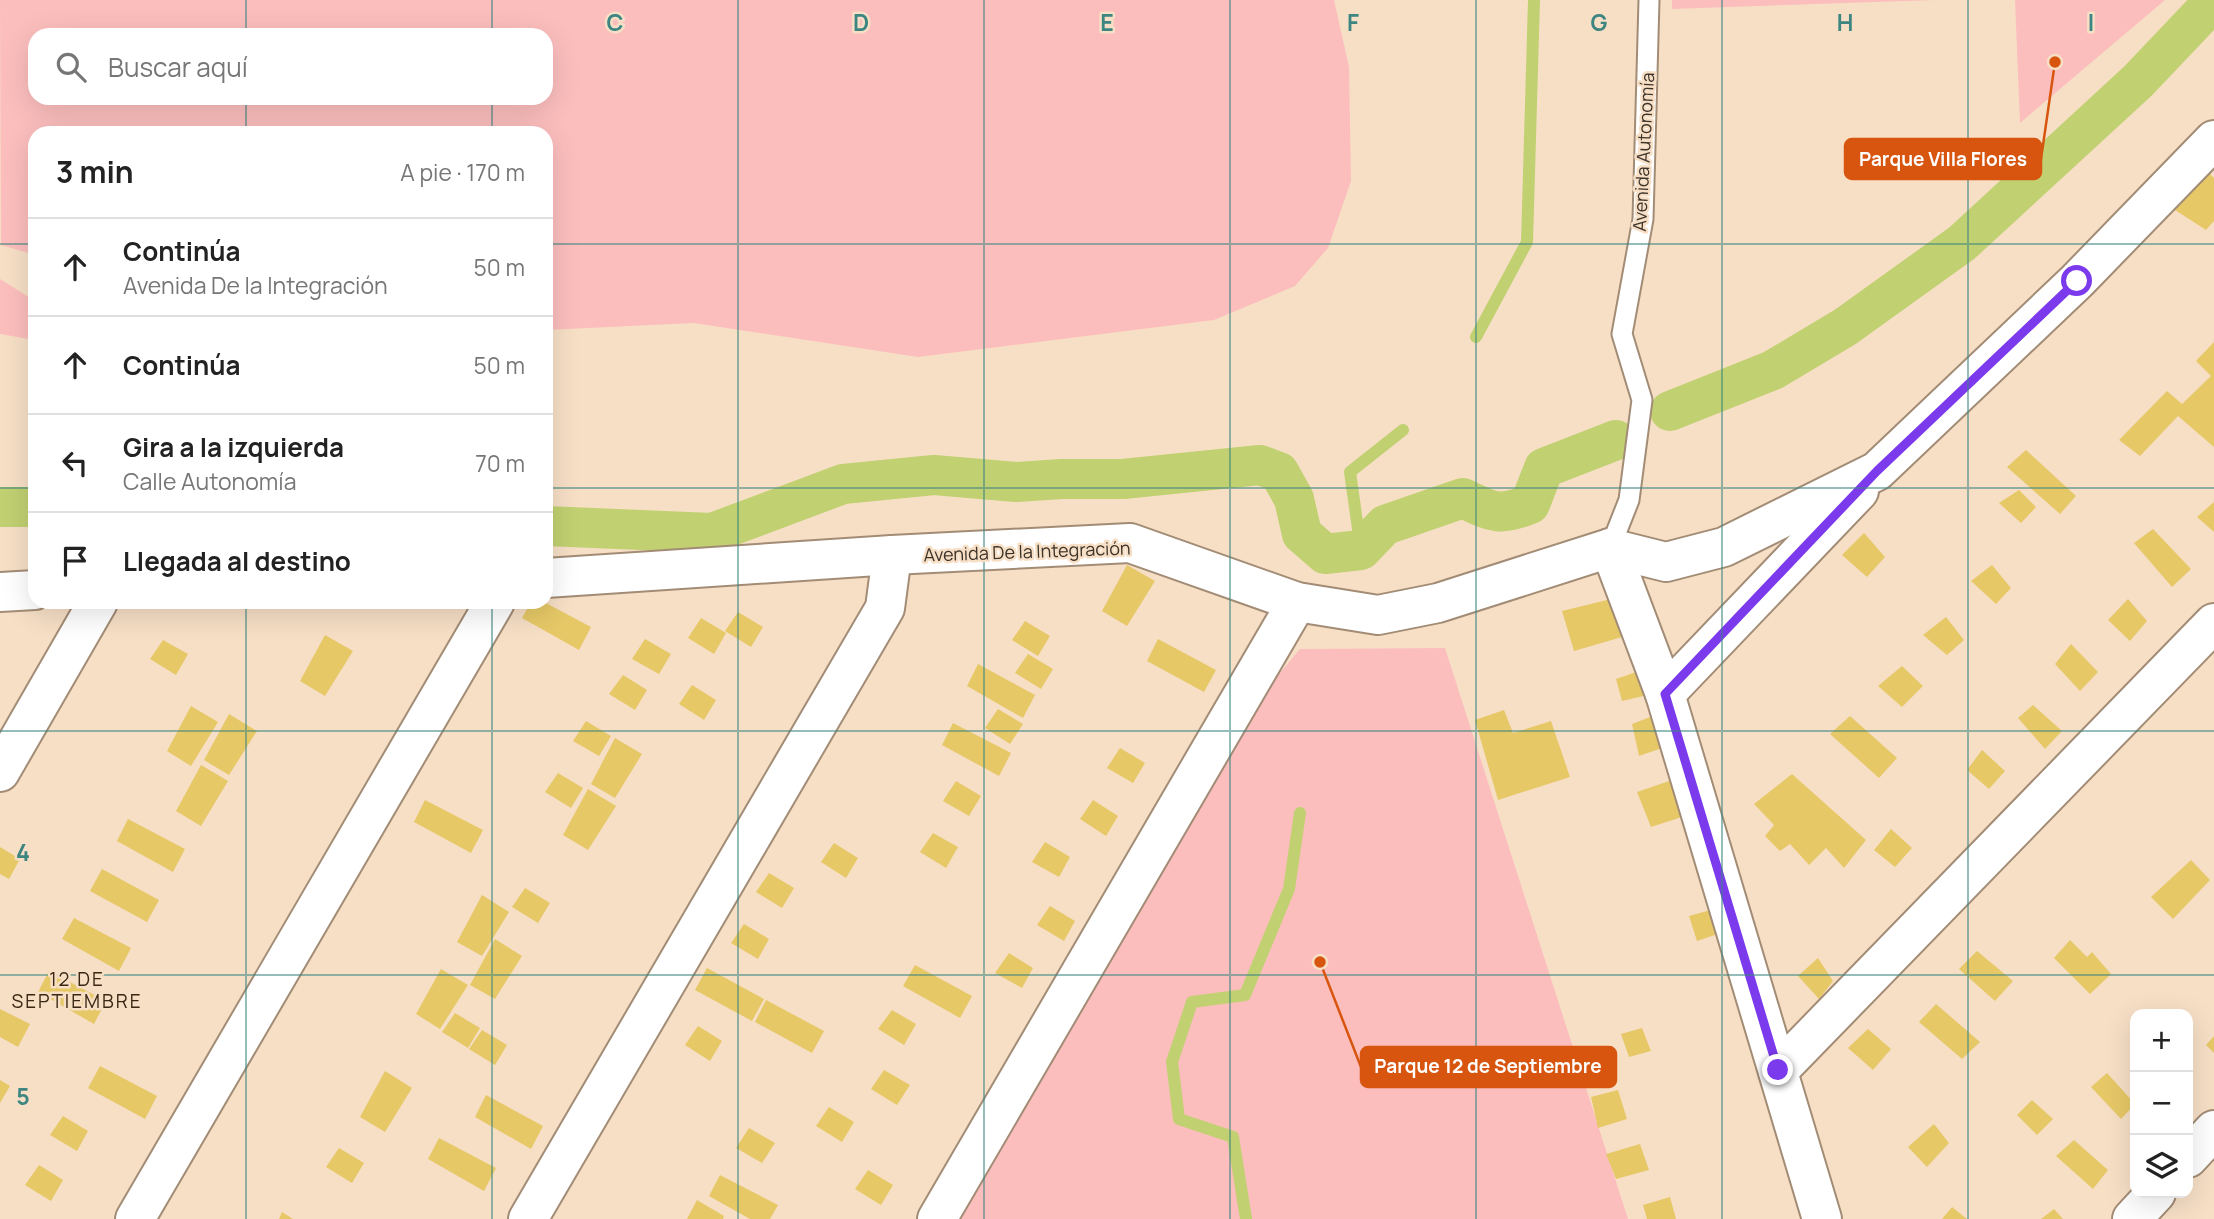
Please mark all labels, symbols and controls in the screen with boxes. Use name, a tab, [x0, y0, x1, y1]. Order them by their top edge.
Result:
text: C	[607, 6, 624, 38]
text: D	[853, 6, 869, 38]
text: E	[1100, 6, 1114, 38]
text: F	[1347, 6, 1359, 38]
text: G	[1591, 6, 1608, 38]
text: H	[1837, 6, 1853, 38]
text: I	[2088, 6, 2094, 38]
search box	[28, 28, 553, 105]
icon: search	[52, 48, 90, 86]
text: Buscar aquí	[108, 49, 248, 85]
street label: Avenida Autonomía	[1627, 72, 1659, 232]
callout: Parque Villa Flores	[1845, 139, 2041, 179]
text: Parque Villa Flores	[1859, 146, 2027, 172]
text: 3 min	[56, 151, 134, 192]
text: A pie · 170 m	[400, 156, 525, 188]
text: Continúa	[123, 233, 241, 269]
icon: ahead	[56, 248, 94, 286]
text: 50 m	[474, 251, 525, 283]
route start	[2061, 265, 2092, 296]
text: Avenida De la Integración	[123, 269, 388, 301]
icon: ahead	[56, 346, 94, 384]
text: Continúa	[123, 347, 241, 383]
text: 50 m	[474, 349, 525, 381]
text: Gira a la izquierda	[123, 429, 344, 465]
icon: left	[56, 444, 94, 482]
text: 70 m	[475, 447, 525, 479]
text: Calle Autonomía	[123, 465, 296, 497]
street label: Avenida De la Integración	[923, 535, 1131, 567]
icon: arrive	[56, 542, 94, 580]
text: Llegada al destino	[123, 543, 351, 579]
text: 4	[16, 836, 30, 868]
district label: 12 DE SEPTIEMBRE	[11, 966, 143, 1014]
map controls	[2130, 1009, 2193, 1198]
button: +	[2130, 1009, 2193, 1072]
callout: Parque 12 de Septiembre	[1361, 1047, 1616, 1087]
text: Parque 12 de Septiembre	[1374, 1053, 1602, 1079]
route end	[1762, 1054, 1793, 1085]
button: −	[2130, 1072, 2193, 1135]
text: 5	[16, 1080, 30, 1112]
button: layers	[2130, 1135, 2193, 1198]

